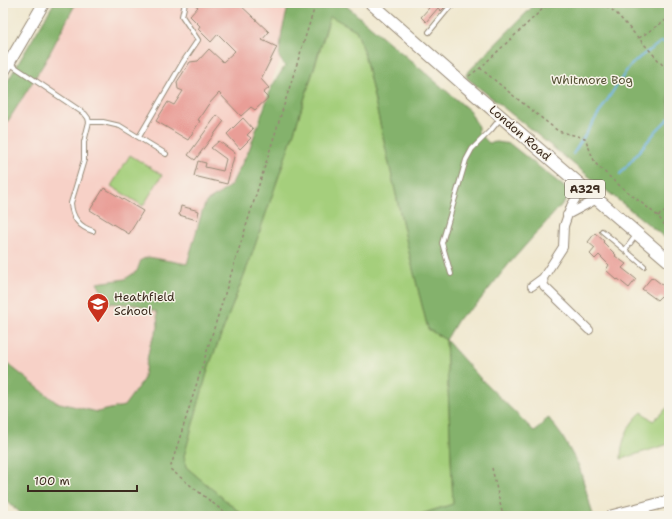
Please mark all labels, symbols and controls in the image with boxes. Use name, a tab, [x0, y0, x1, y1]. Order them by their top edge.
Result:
park label: Whitmore Bog	[551, 72, 633, 88]
street label: London Road	[486, 102, 555, 165]
road number: A329	[565, 180, 605, 198]
place label: Heathfield School	[114, 289, 175, 319]
school or university icon: Heathfield School	[85, 291, 111, 324]
scale bar	[28, 467, 137, 493]
text: 100 m	[34, 473, 70, 489]

